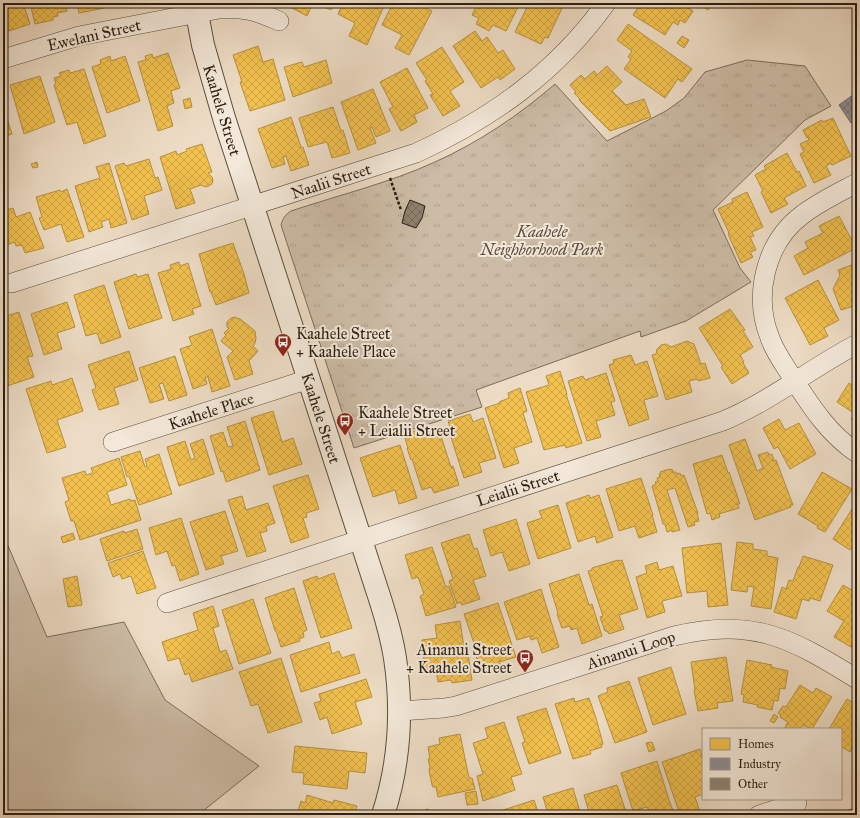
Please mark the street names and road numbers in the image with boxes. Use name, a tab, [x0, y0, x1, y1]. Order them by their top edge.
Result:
street label: Ewelani Street	[45, 15, 143, 55]
street label: Kaahele Street	[199, 62, 245, 158]
street label: Naalii Street	[289, 159, 374, 203]
street label: Kaahele Street	[297, 370, 345, 466]
street label: Kaahele Place	[166, 388, 256, 434]
street label: Leialii Street	[474, 466, 562, 510]
street label: Ainanui Loop	[583, 627, 678, 674]

